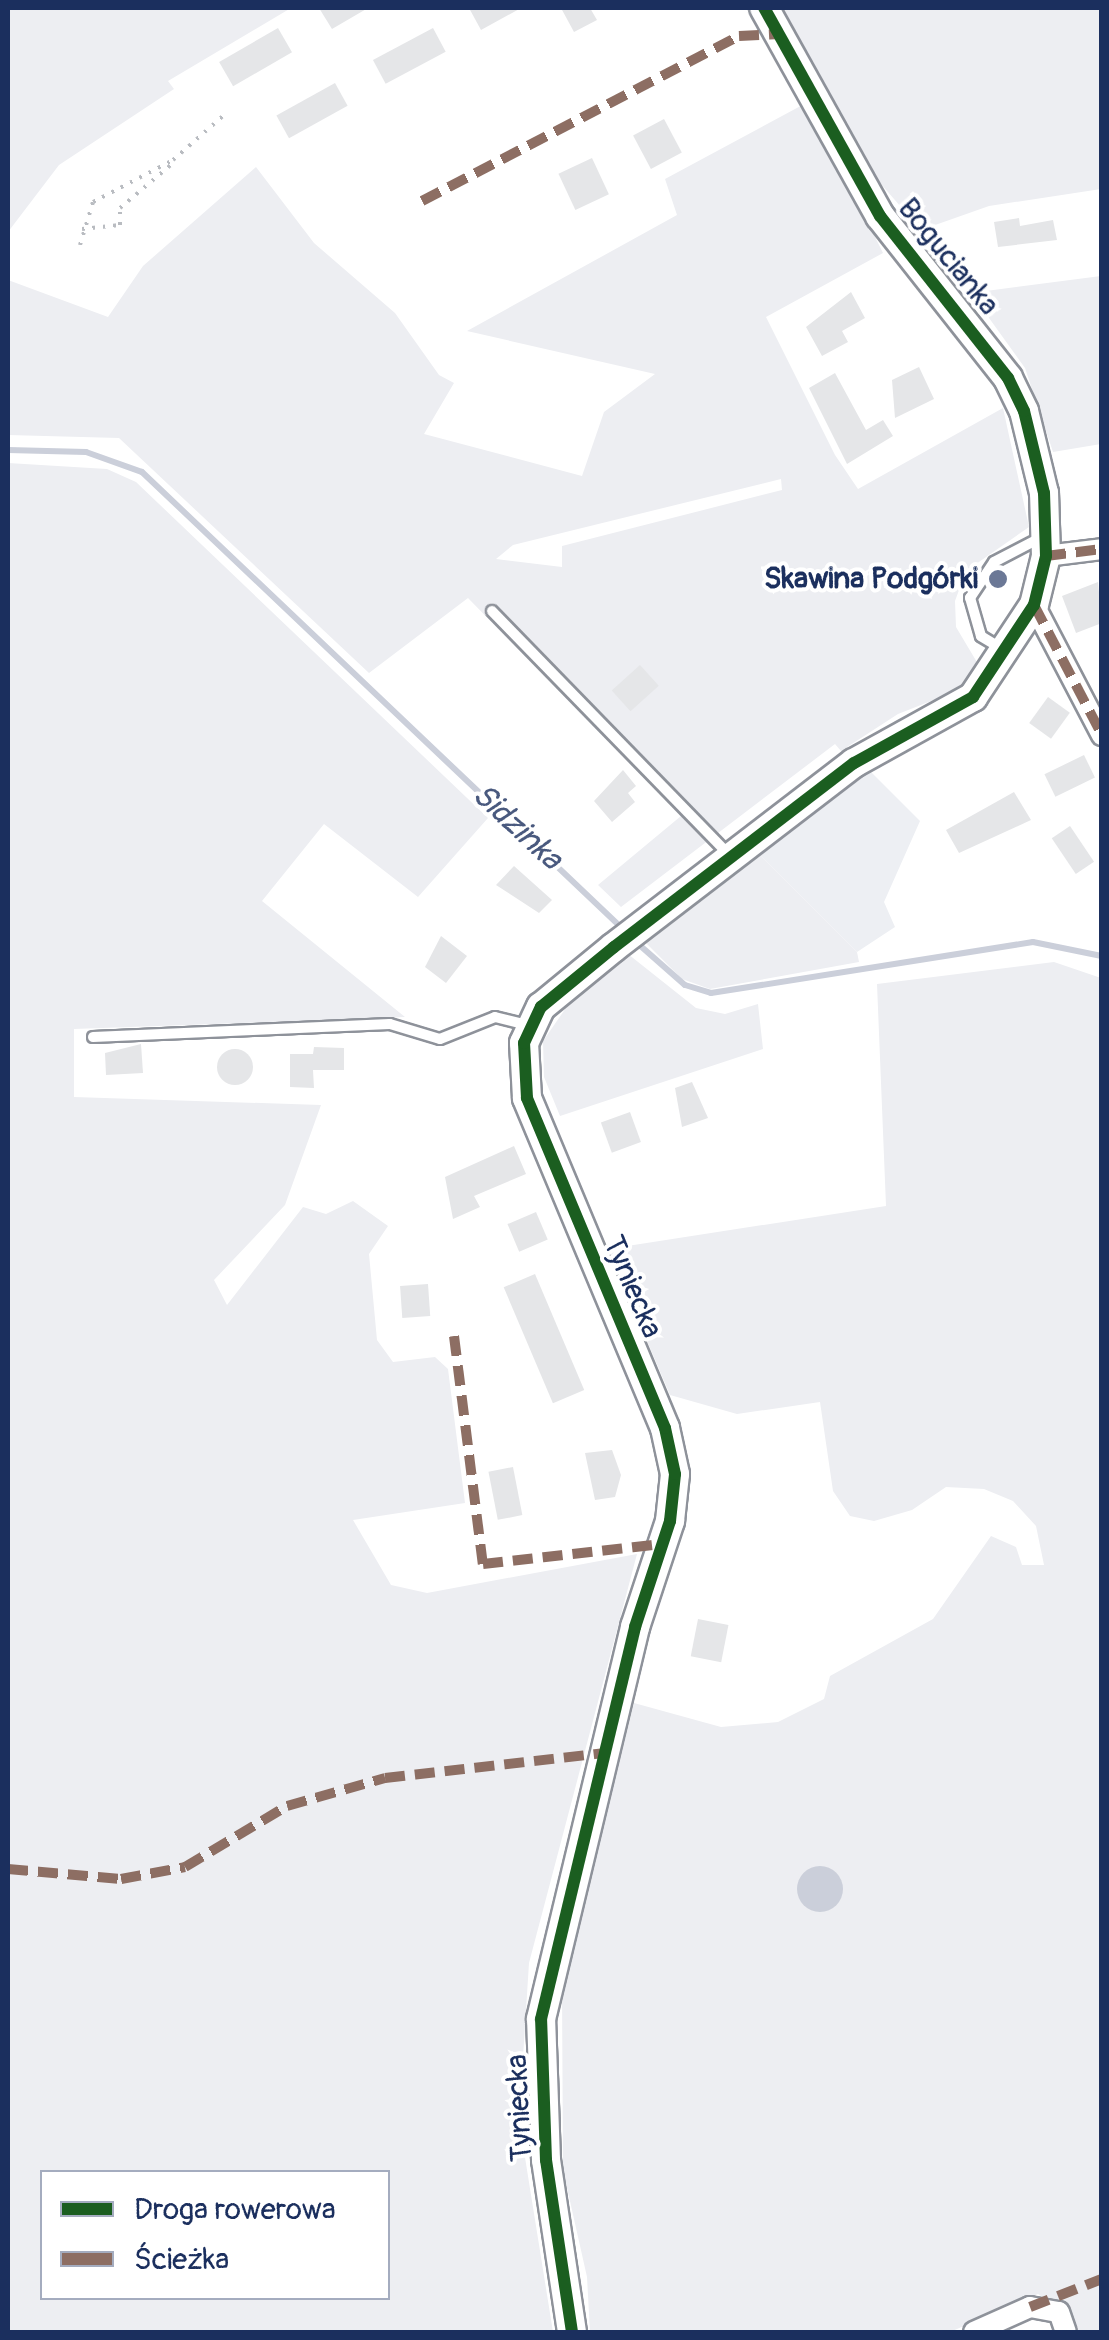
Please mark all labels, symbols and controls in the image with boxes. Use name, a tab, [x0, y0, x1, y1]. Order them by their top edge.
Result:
street label: Bogucianka	[890, 191, 1006, 323]
place label: Skawina Podgórki	[764, 561, 978, 597]
marker: Skawina Podgórki	[987, 568, 1009, 590]
water label: Sidzinka	[464, 776, 570, 878]
street label: Tyniecka	[594, 1231, 670, 1343]
street label: Tyniecka	[499, 2053, 541, 2163]
legend	[40, 2170, 390, 2300]
text: Droga rowerowa	[134, 2191, 336, 2228]
text: Ścieżka	[134, 2241, 229, 2278]

